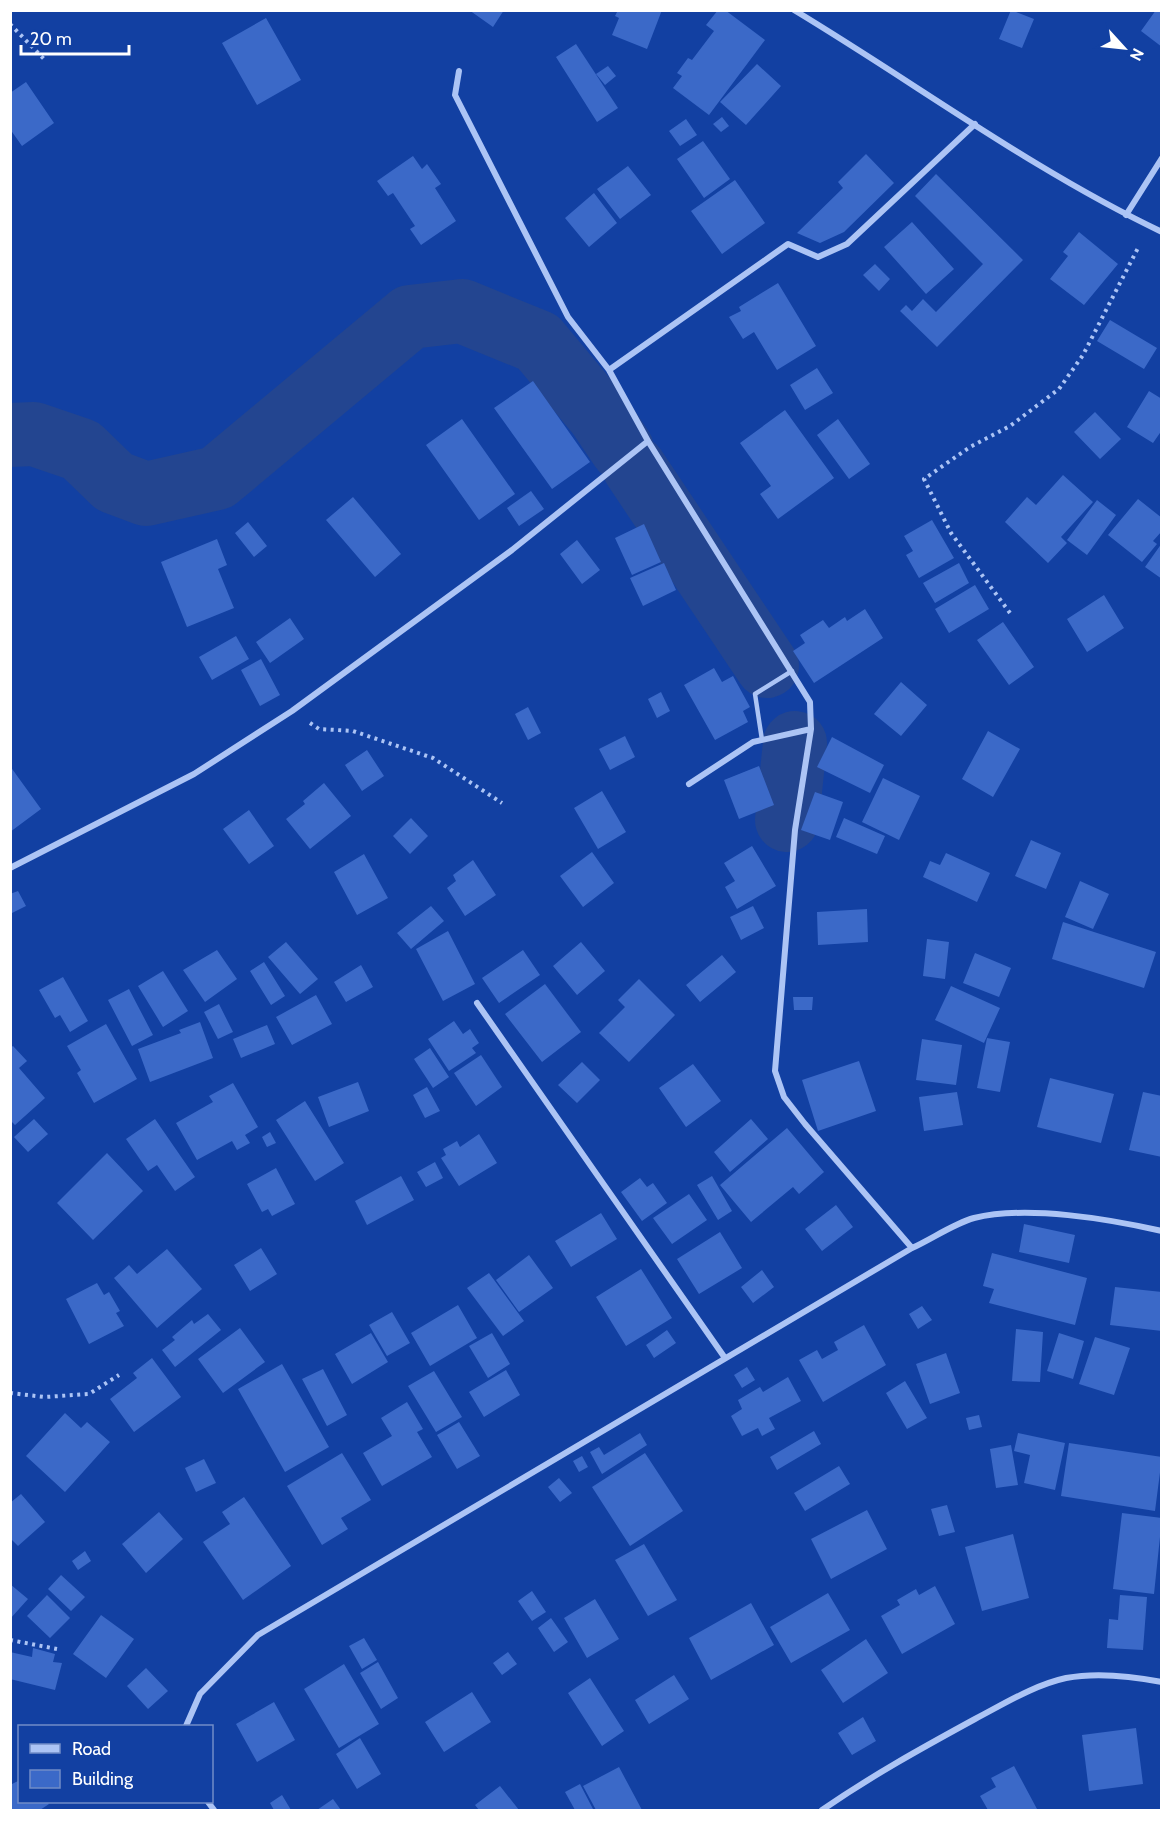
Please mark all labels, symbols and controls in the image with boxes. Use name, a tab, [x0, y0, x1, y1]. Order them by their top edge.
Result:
scale bar	[21, 18, 129, 56]
north arrow	[1094, 18, 1154, 78]
text: 20 m	[30, 28, 72, 50]
text: N	[1126, 45, 1148, 64]
legend	[18, 1725, 213, 1803]
text: Road	[72, 1738, 111, 1760]
text: Building	[72, 1768, 134, 1790]

